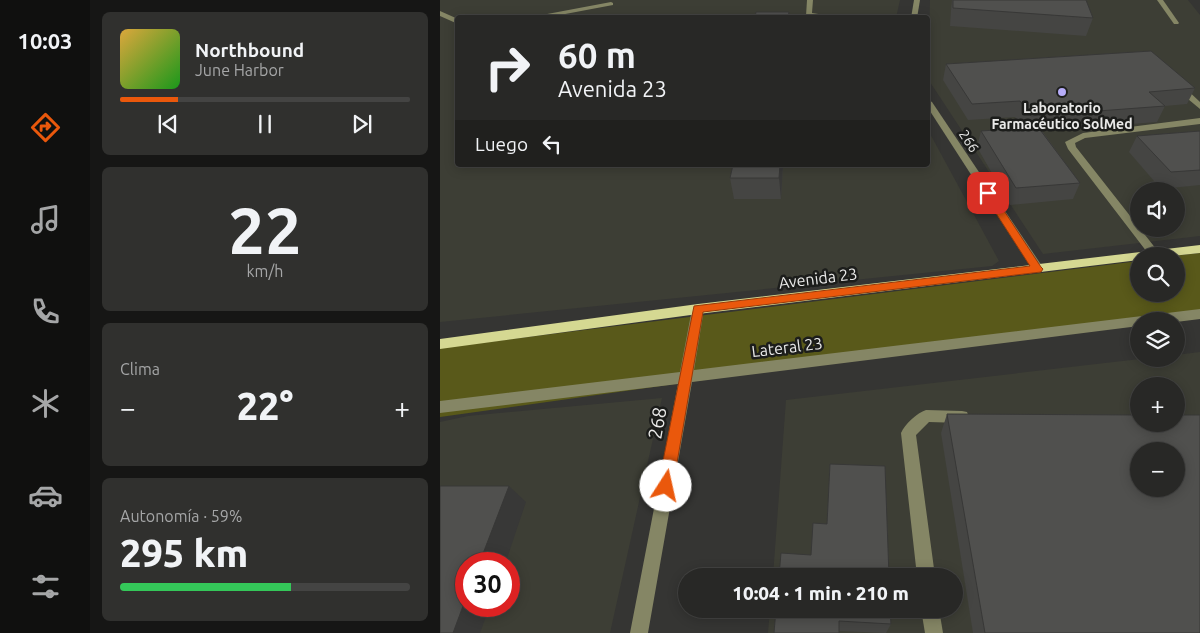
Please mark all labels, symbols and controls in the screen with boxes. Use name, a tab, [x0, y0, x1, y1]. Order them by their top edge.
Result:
text: 10:03	[17, 28, 73, 53]
icon: right	[475, 35, 540, 100]
text: 60 m	[558, 35, 636, 75]
text: Northbound	[195, 39, 304, 61]
text: June Harbor	[195, 61, 284, 79]
text: Avenida 23	[558, 76, 667, 101]
marker: Laboratorio Farmacéutico SolMed	[1056, 86, 1068, 98]
place label: Laboratorio Farmacéutico SolMed	[991, 100, 1133, 132]
icon: directions	[28, 110, 63, 145]
icon: previous	[154, 110, 182, 138]
icon: pause	[251, 110, 279, 138]
icon: next	[348, 110, 376, 138]
street label: 266	[956, 127, 982, 155]
icon: left	[538, 130, 566, 158]
text: Luego	[475, 133, 528, 155]
pin	[967, 172, 1009, 214]
icon: arrive	[974, 179, 1002, 207]
map controls	[1130, 182, 1185, 497]
button: sound	[1130, 182, 1185, 237]
text: 22	[228, 193, 302, 266]
icon: music	[28, 202, 63, 237]
button: search	[1130, 247, 1185, 302]
text: km/h	[247, 262, 283, 280]
street label: Avenida 23	[778, 264, 858, 292]
icon: phone	[28, 294, 63, 329]
button: layers	[1130, 312, 1185, 367]
street label: Lateral 23	[750, 334, 824, 360]
text: Clima	[120, 360, 160, 378]
button: +	[1130, 377, 1185, 432]
text: 22°	[237, 385, 293, 427]
icon: climate	[28, 386, 63, 421]
text: −	[120, 392, 136, 423]
text: +	[394, 392, 410, 423]
street label: 268	[643, 405, 671, 441]
button: −	[1130, 442, 1185, 497]
position arrow	[639, 459, 691, 511]
icon: car	[28, 478, 63, 513]
text: Autonomía · 59%	[120, 507, 242, 525]
text: 295 km	[120, 532, 248, 574]
speed limit sign: 30	[455, 552, 520, 617]
icon: filters	[28, 569, 63, 604]
text: 10:04 · 1 min · 210 m	[732, 582, 909, 604]

